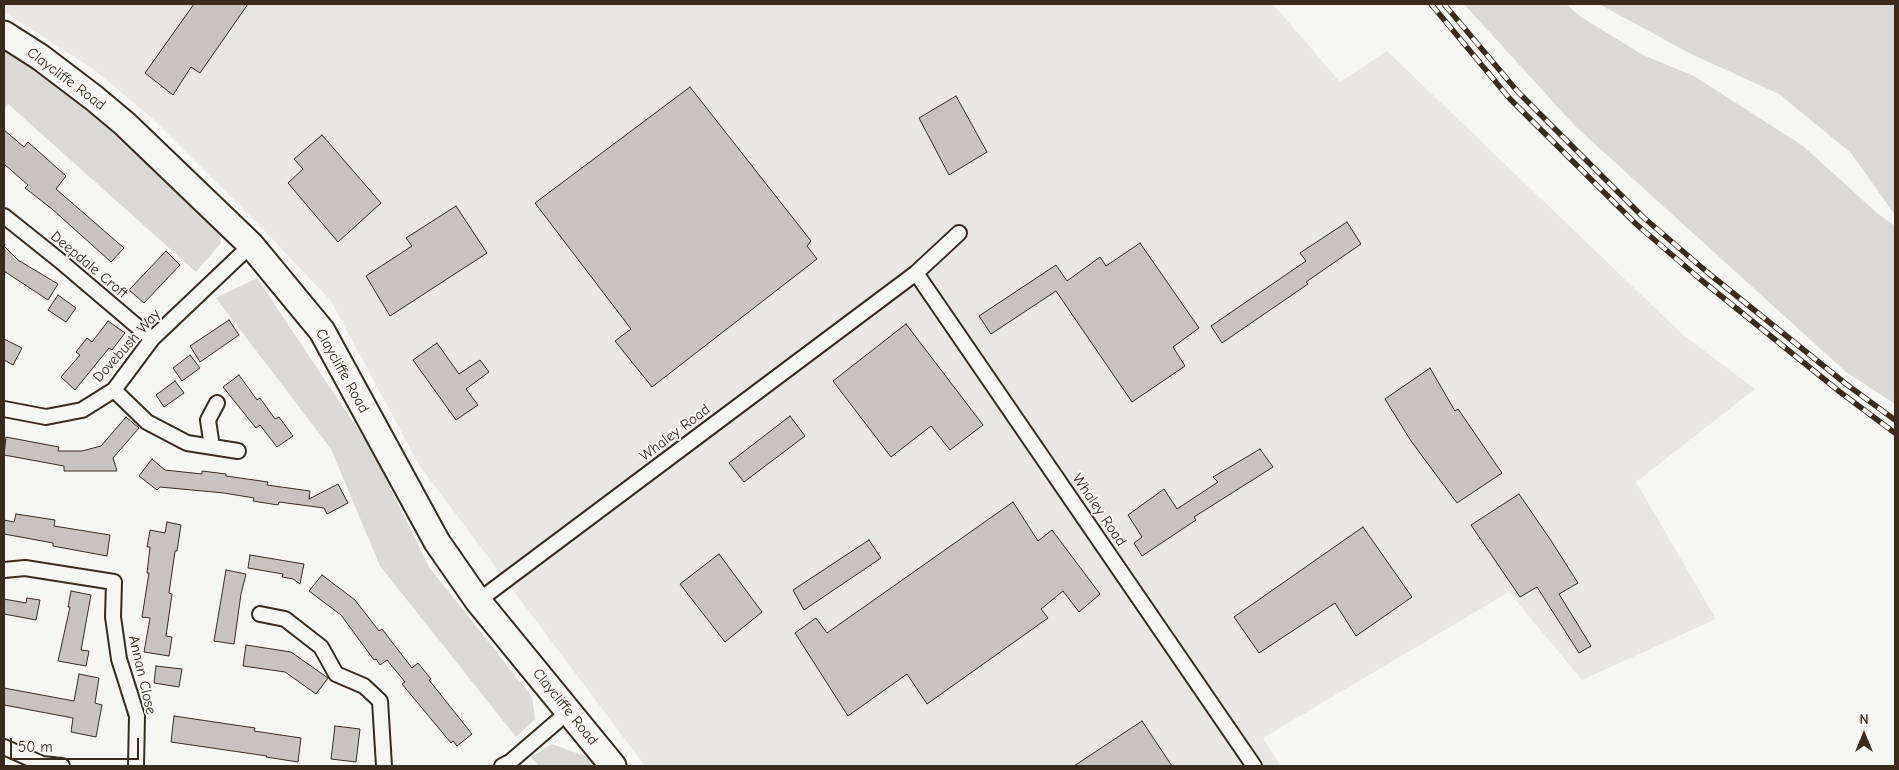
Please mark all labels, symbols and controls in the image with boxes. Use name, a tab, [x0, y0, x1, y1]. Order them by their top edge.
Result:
street label: Claycliffe Road	[23, 44, 109, 114]
street label: Deepdale Croft	[47, 228, 131, 302]
street label: Dovebush Way	[89, 306, 165, 386]
street label: Claycliffe Road	[311, 326, 373, 416]
street label: Whaley Road	[636, 401, 714, 465]
street label: Whaley Road	[1068, 470, 1130, 550]
street label: Annan Close	[124, 634, 160, 716]
street label: Claycliffe Road	[529, 665, 601, 749]
north arrow	[1839, 710, 1889, 760]
text: N	[1859, 711, 1869, 728]
scale bar	[12, 728, 141, 760]
text: 50 m	[18, 738, 53, 756]

